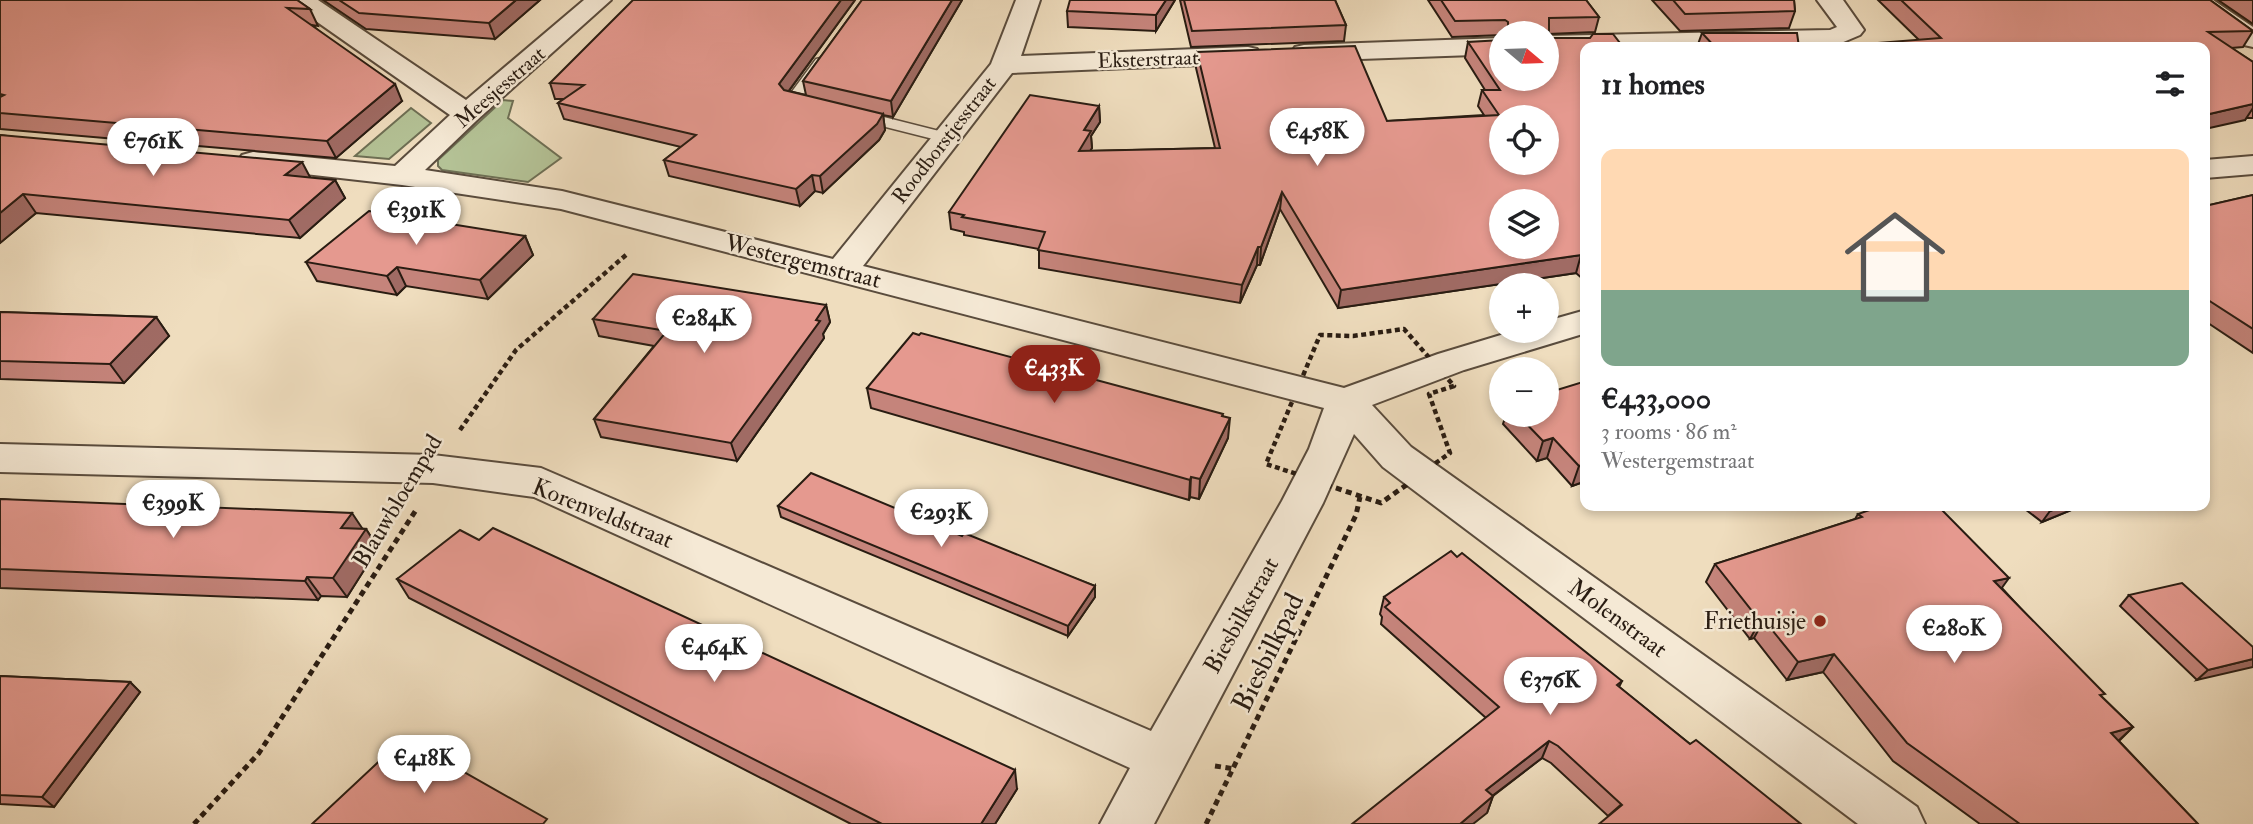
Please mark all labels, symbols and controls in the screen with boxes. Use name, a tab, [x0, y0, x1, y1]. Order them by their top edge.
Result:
north arrow	[1489, 21, 1559, 91]
map controls	[1489, 21, 1559, 427]
street label: Meesjesstraat	[449, 41, 551, 134]
street label: Eksterstraat	[1097, 44, 1199, 75]
icon: filters	[2151, 65, 2189, 103]
text: 11 homes	[1601, 66, 1705, 103]
street label: Roodborstjesstraat	[886, 71, 1003, 209]
button: locate	[1489, 105, 1559, 175]
pin: €458K	[1268, 108, 1366, 168]
text: €458K	[1286, 116, 1348, 145]
pin: €761K	[104, 118, 202, 178]
text: €761K	[123, 126, 183, 155]
pin: €391K	[367, 188, 465, 247]
button: layers	[1489, 189, 1559, 259]
icon: home	[1832, 194, 1958, 320]
text: €391K	[387, 195, 445, 224]
street label: Westergemstraat	[720, 227, 885, 296]
button: +	[1489, 273, 1559, 343]
pin: €284K	[655, 296, 753, 355]
text: €284K	[672, 303, 736, 332]
pin: €433K	[1005, 346, 1103, 405]
text: €433K	[1024, 353, 1084, 382]
button: −	[1489, 357, 1559, 427]
text: €433,000	[1601, 380, 1711, 417]
text: 3 rooms · 86 m²	[1601, 417, 1737, 446]
street label: Blauwbloempad	[345, 429, 450, 574]
text: Westergemstraat	[1601, 446, 1754, 475]
street label: Korenveldstraat	[528, 471, 678, 556]
pin: €399K	[124, 480, 222, 540]
text: €399K	[142, 488, 204, 517]
pin: €293K	[892, 490, 990, 549]
text: €293K	[910, 497, 972, 526]
street label: Biesbilkstraat	[1197, 552, 1286, 679]
street label: Molenstraat	[1562, 572, 1674, 665]
street label: Biesbilkpad	[1225, 587, 1312, 718]
place label: Friethuisje	[1703, 606, 1806, 637]
pin: €280K	[1905, 606, 2003, 665]
marker: Friethuisje	[1812, 613, 1828, 629]
text: €280K	[1922, 613, 1986, 642]
pin: €464K	[665, 624, 763, 684]
text: €464K	[681, 632, 747, 661]
pin: €376K	[1501, 658, 1599, 717]
text: €376K	[1520, 665, 1580, 694]
pin: €418K	[375, 736, 473, 795]
text: €418K	[394, 743, 454, 772]

